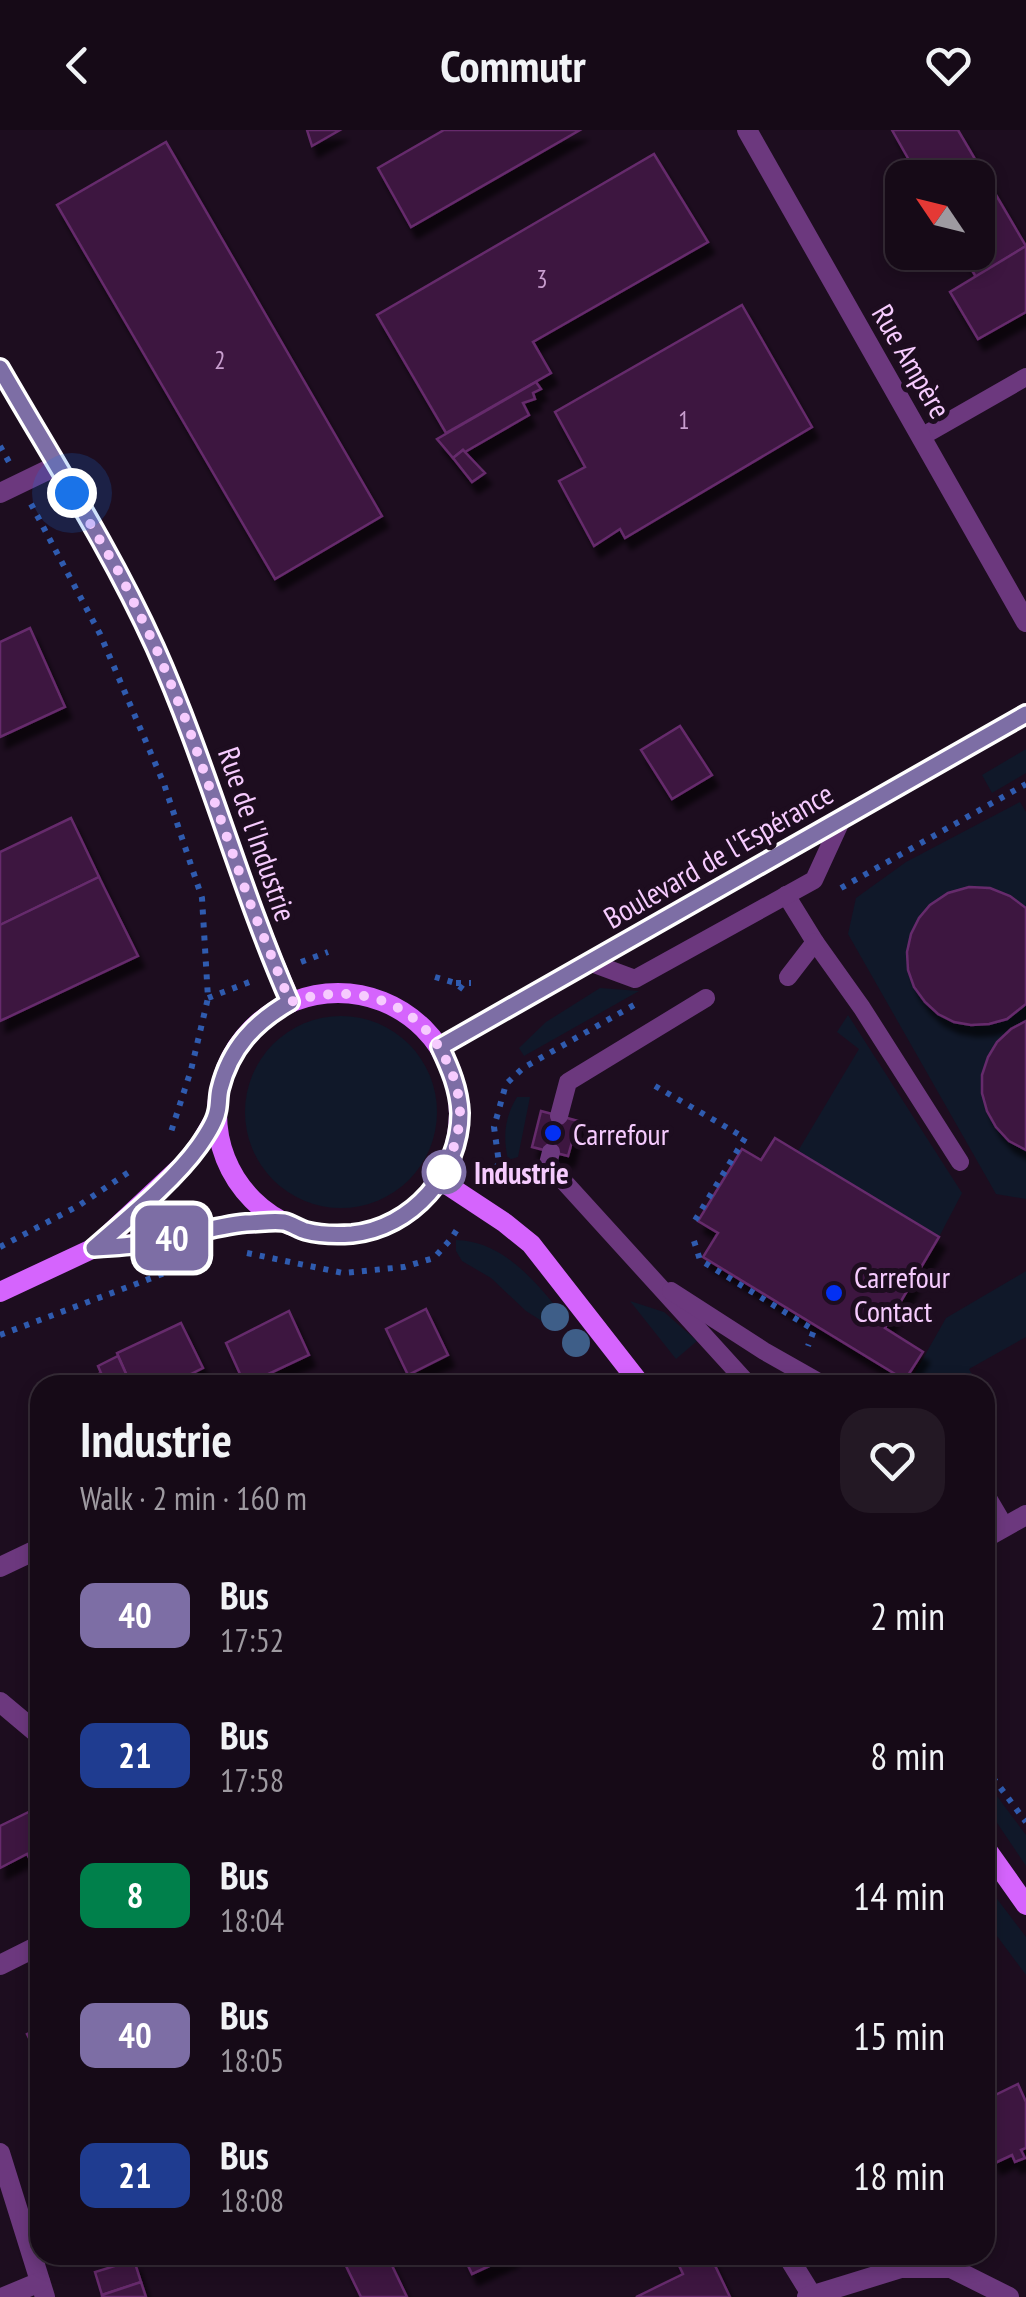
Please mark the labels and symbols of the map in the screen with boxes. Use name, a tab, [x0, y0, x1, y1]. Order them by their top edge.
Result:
north arrow	[885, 160, 995, 270]
house number: 3	[536, 263, 548, 295]
street label: Rue Ampère	[864, 297, 960, 425]
house number: 2	[214, 344, 226, 376]
house number: 1	[678, 404, 690, 436]
your location	[47, 468, 97, 518]
street label: Rue de l'Industrie	[210, 742, 306, 926]
street label: Boulevard de l'Espérance	[596, 773, 840, 937]
place label: Carrefour	[573, 1114, 670, 1153]
marker: Carrefour	[542, 1122, 564, 1144]
marker: Industrie	[423, 1151, 465, 1193]
place label: Industrie	[474, 1153, 569, 1192]
line badge: 40	[127, 1206, 217, 1270]
place label: Carrefour Contact	[854, 1257, 951, 1330]
marker: Carrefour Contact	[823, 1282, 845, 1304]

